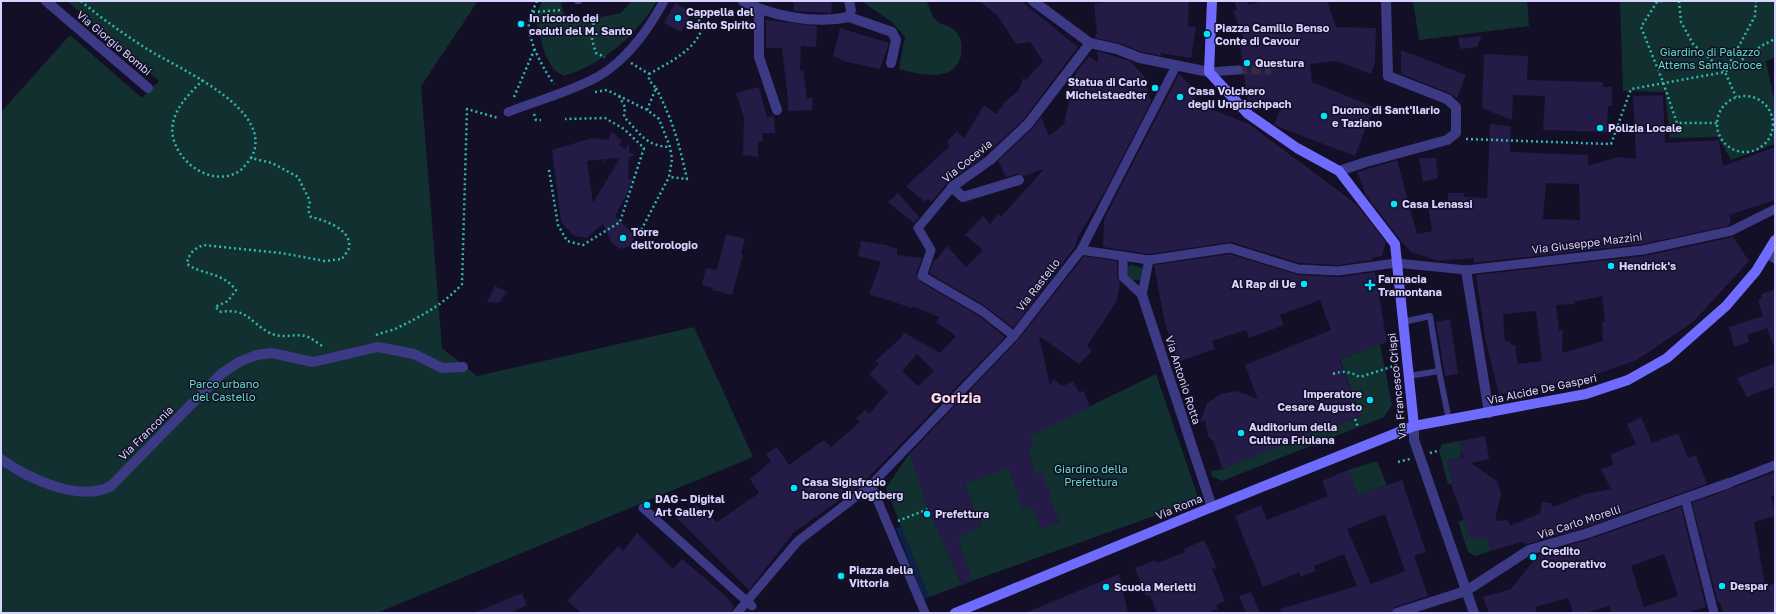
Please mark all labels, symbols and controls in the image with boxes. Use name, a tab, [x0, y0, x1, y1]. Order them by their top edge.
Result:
place label: Cappella del Santo Spirito	[686, 5, 756, 31]
street label: Via Giorgio Bombi	[74, 8, 154, 78]
place label: In ricordo dei caduti del M. Santo	[529, 11, 633, 37]
marker: Cappella del Santo Spirito	[673, 13, 683, 23]
marker: In ricordo dei caduti del M. Santo	[516, 19, 526, 29]
place label: Piazza Camillo Benso Conte di Cavour	[1215, 21, 1330, 47]
marker: Piazza Camillo Benso Conte di Cavour	[1202, 29, 1212, 39]
park label: Giardino di Palazzo Attems Santa Croce	[1658, 45, 1762, 71]
place label: Questura	[1255, 56, 1304, 69]
marker: Questura	[1242, 58, 1252, 68]
place label: Statua di Carlo Michelstaedter	[1066, 75, 1148, 101]
marker: Statua di Carlo Michelstaedter	[1150, 83, 1160, 93]
place label: Casa Volchero degli Ungrischpach	[1188, 84, 1292, 110]
marker: Casa Volchero degli Ungrischpach	[1175, 92, 1185, 102]
place label: Duomo di Sant'Ilario e Taziano	[1332, 103, 1440, 129]
marker: Duomo di Sant'Ilario e Taziano	[1319, 111, 1329, 121]
place label: Polizia Locale	[1608, 121, 1683, 134]
marker: Polizia Locale	[1595, 123, 1605, 133]
street label: Via Cocevia	[939, 136, 994, 185]
place label: Casa Lenassi	[1402, 197, 1473, 210]
marker: Casa Lenassi	[1389, 199, 1399, 209]
place label: Torre dell'orologio	[631, 225, 698, 251]
street label: Via Giuseppe Mazzini	[1531, 229, 1643, 256]
marker: Torre dell'orologio	[618, 233, 628, 243]
street label: Via Rastello	[1013, 256, 1062, 314]
place label: Hendrick's	[1619, 259, 1676, 272]
marker: Hendrick's	[1606, 261, 1616, 271]
place label: Farmacia Tramontana	[1378, 272, 1442, 298]
place label: Al Rap di Ue	[1231, 277, 1297, 290]
marker: Al Rap di Ue	[1299, 279, 1309, 289]
marker: Farmacia Tramontana	[1365, 280, 1375, 290]
street label: Via Francesco Crispi	[1384, 332, 1409, 440]
street label: Via Antonio Rotta	[1163, 334, 1204, 426]
street label: Via Alcide De Gasperi	[1486, 371, 1598, 406]
park label: Parco urbano del Castello	[189, 377, 259, 403]
place label: Imperatore Cesare Augusto	[1277, 387, 1363, 413]
district label: Gorizia	[931, 388, 982, 406]
marker: Imperatore Cesare Augusto	[1365, 395, 1375, 405]
street label: Via Franconia	[116, 403, 176, 463]
place label: Auditorium della Cultura Friulana	[1249, 420, 1337, 446]
marker: Auditorium della Cultura Friulana	[1236, 428, 1246, 438]
park label: Giardino della Prefettura	[1054, 462, 1128, 488]
place label: Casa Sigisfredo barone di Vogtberg	[802, 475, 904, 501]
marker: Casa Sigisfredo barone di Vogtberg	[789, 483, 799, 493]
street label: Via Roma	[1154, 491, 1204, 522]
place label: DAG – Digital Art Gallery	[655, 492, 725, 518]
marker: DAG – Digital Art Gallery	[642, 500, 652, 510]
street label: Via Carlo Morelli	[1536, 502, 1622, 541]
place label: Prefettura	[935, 507, 989, 520]
marker: Prefettura	[922, 509, 932, 519]
place label: Credito Cooperativo	[1541, 544, 1607, 570]
marker: Credito Cooperativo	[1528, 552, 1538, 562]
place label: Piazza della Vittoria	[849, 563, 913, 589]
marker: Piazza della Vittoria	[836, 571, 846, 581]
place label: Despar	[1730, 579, 1769, 592]
place label: Scuola Merletti	[1114, 580, 1196, 593]
marker: Despar	[1717, 581, 1727, 591]
marker: Scuola Merletti	[1101, 582, 1111, 592]

